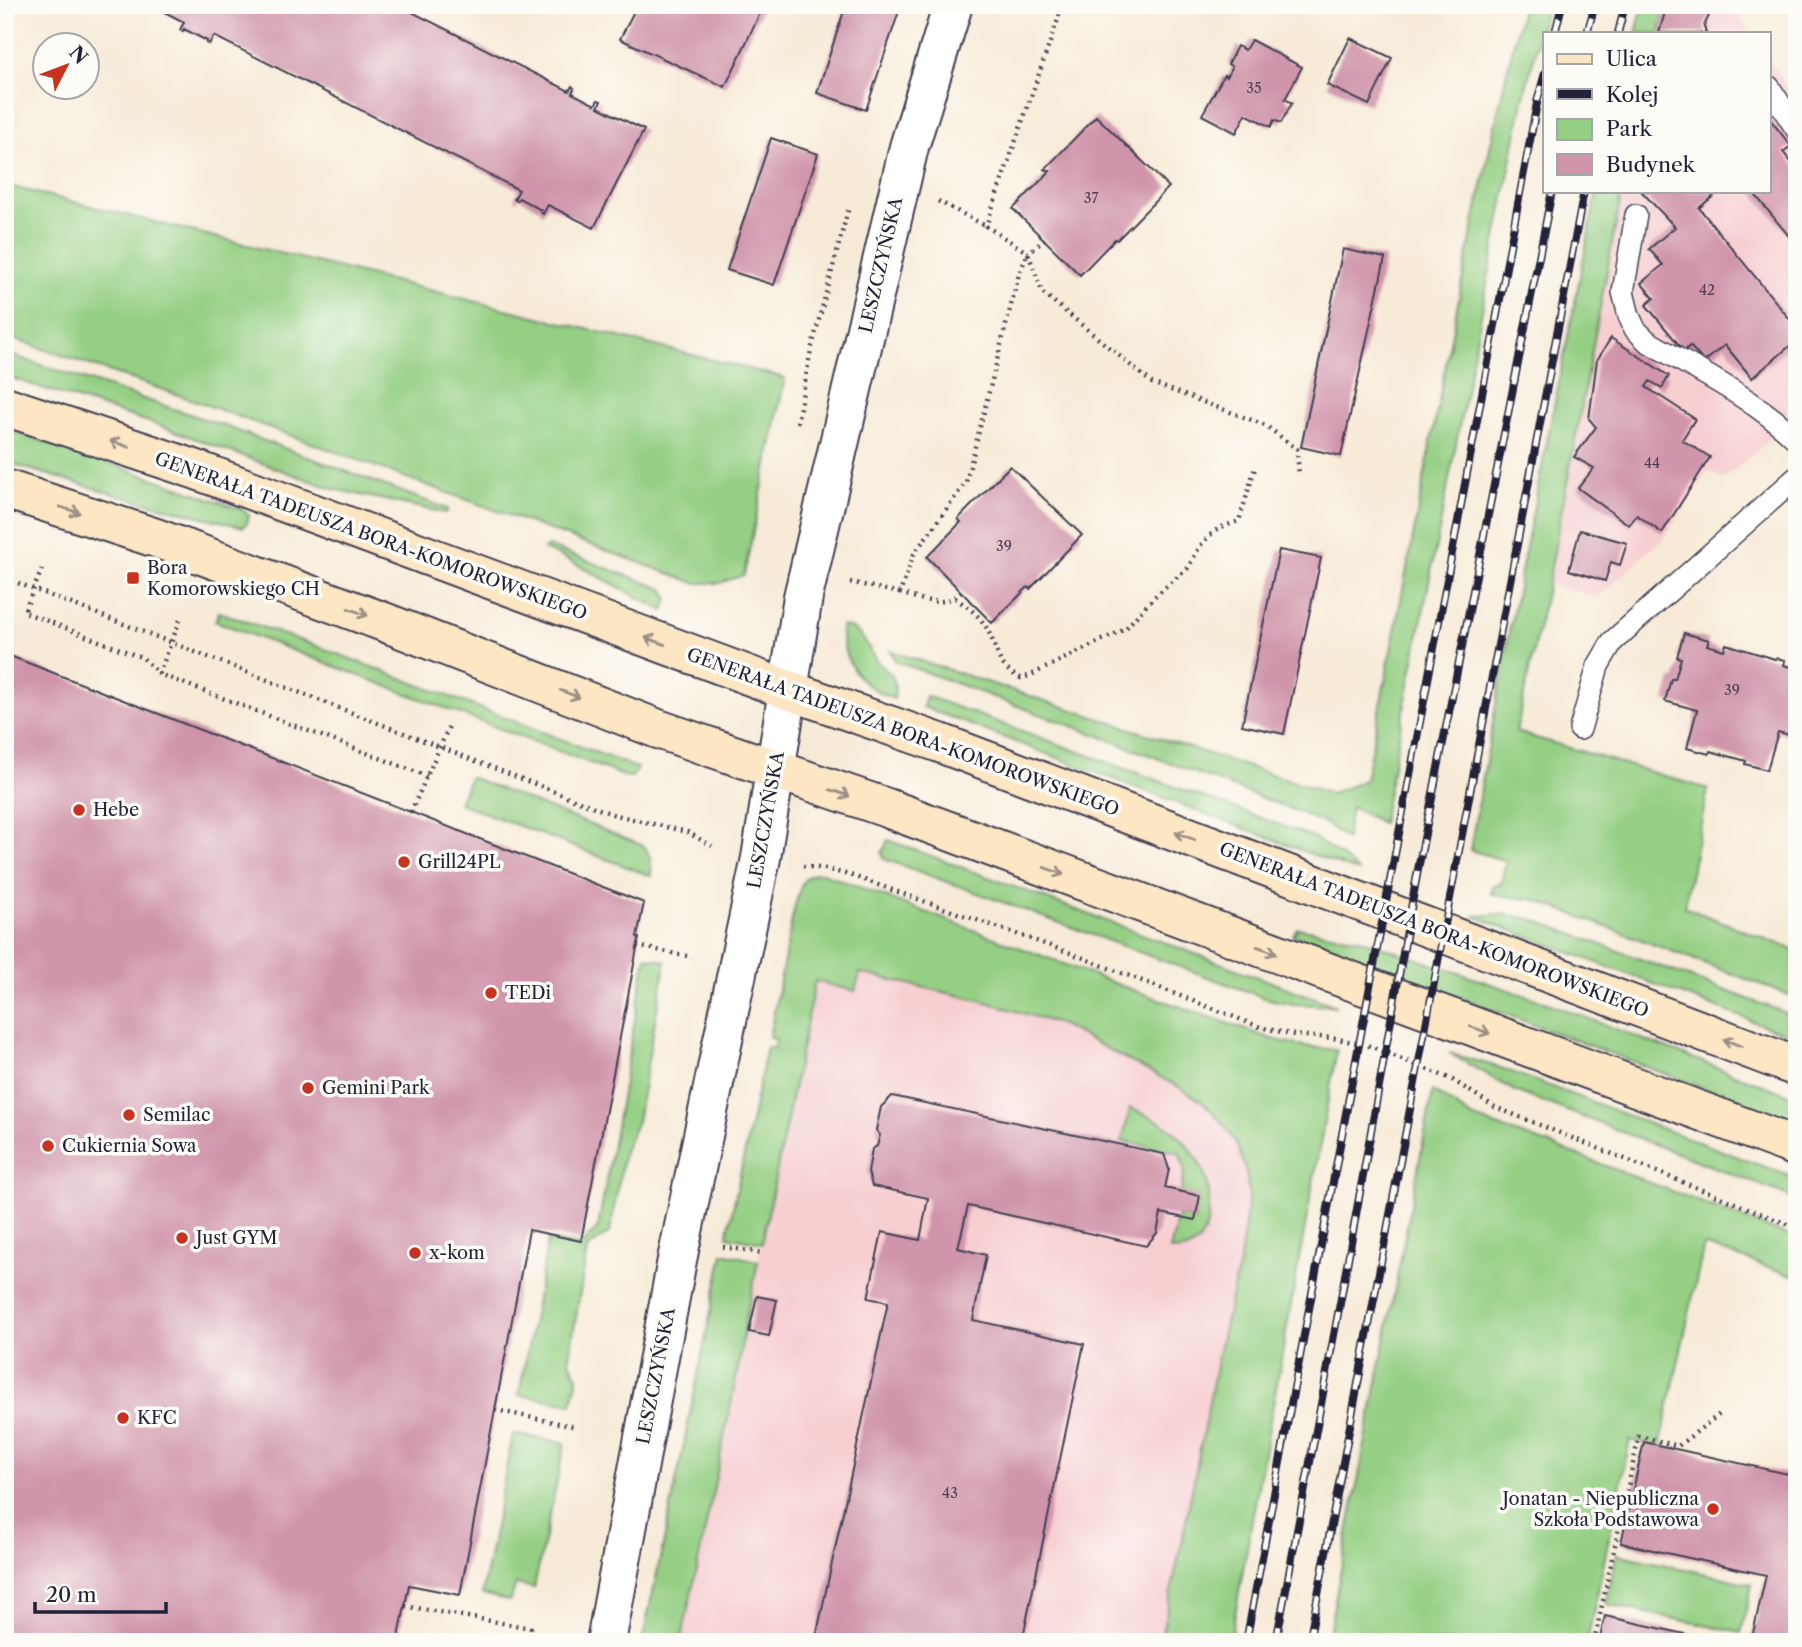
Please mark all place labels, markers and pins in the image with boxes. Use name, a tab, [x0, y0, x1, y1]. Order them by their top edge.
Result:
place label: Bora Komorowskiego CH	[147, 557, 320, 600]
marker: Bora Komorowskiego CH	[125, 570, 141, 586]
place label: Hebe	[93, 799, 139, 821]
marker: Hebe	[71, 802, 87, 818]
place label: Grill24PL	[418, 851, 501, 873]
marker: Grill24PL	[396, 854, 412, 870]
place label: TEDi	[505, 982, 551, 1004]
marker: TEDi	[483, 985, 499, 1001]
place label: Gemini Park	[322, 1077, 431, 1099]
marker: Gemini Park	[300, 1080, 316, 1096]
place label: Semilac	[143, 1104, 210, 1126]
marker: Semilac	[121, 1107, 137, 1123]
place label: Cukiernia Sowa	[62, 1135, 197, 1157]
marker: Cukiernia Sowa	[40, 1138, 56, 1154]
place label: Just GYM	[193, 1227, 277, 1249]
marker: Just GYM	[174, 1230, 190, 1246]
place label: x-kom	[429, 1242, 485, 1264]
marker: x-kom	[407, 1245, 423, 1261]
place label: KFC	[137, 1407, 177, 1429]
marker: KFC	[115, 1410, 131, 1426]
place label: Jonatan - Niepubliczna Szkoła Podstawowa	[1499, 1488, 1700, 1531]
marker: Jonatan - Niepubliczna Szkoła Podstawowa	[1705, 1501, 1721, 1517]

